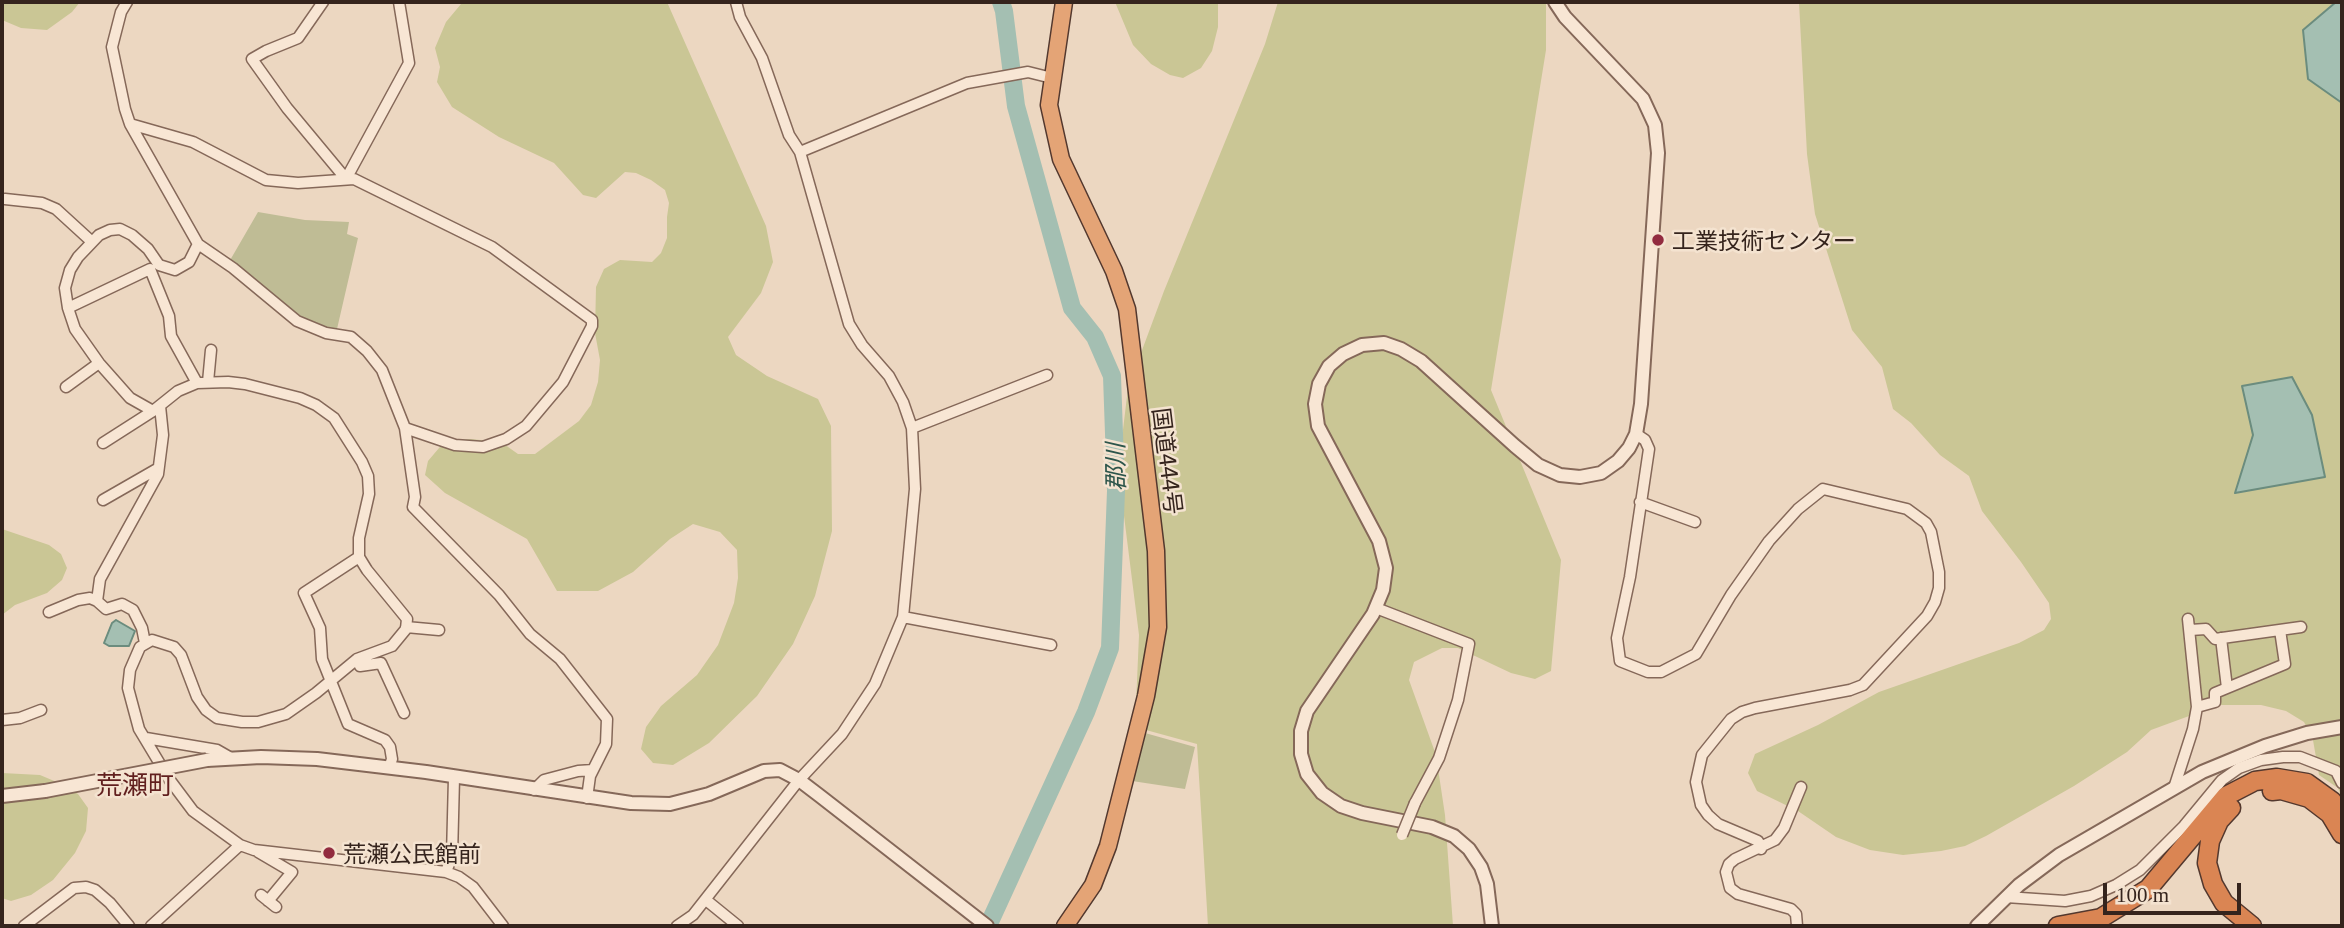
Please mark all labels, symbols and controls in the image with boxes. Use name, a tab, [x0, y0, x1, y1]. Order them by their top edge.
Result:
place label: 工業技術センター	[1672, 226, 1856, 254]
marker: 工業技術センター	[1650, 232, 1666, 248]
street label: 国道444号	[1148, 406, 1188, 516]
water label: 郡川	[1100, 443, 1130, 491]
district label: 荒瀬町	[96, 768, 174, 800]
place label: 荒瀬公民館前	[343, 839, 481, 867]
marker: 荒瀬公民館前	[321, 845, 337, 861]
scale bar	[2106, 869, 2244, 913]
text: 100 m	[2116, 883, 2169, 907]

